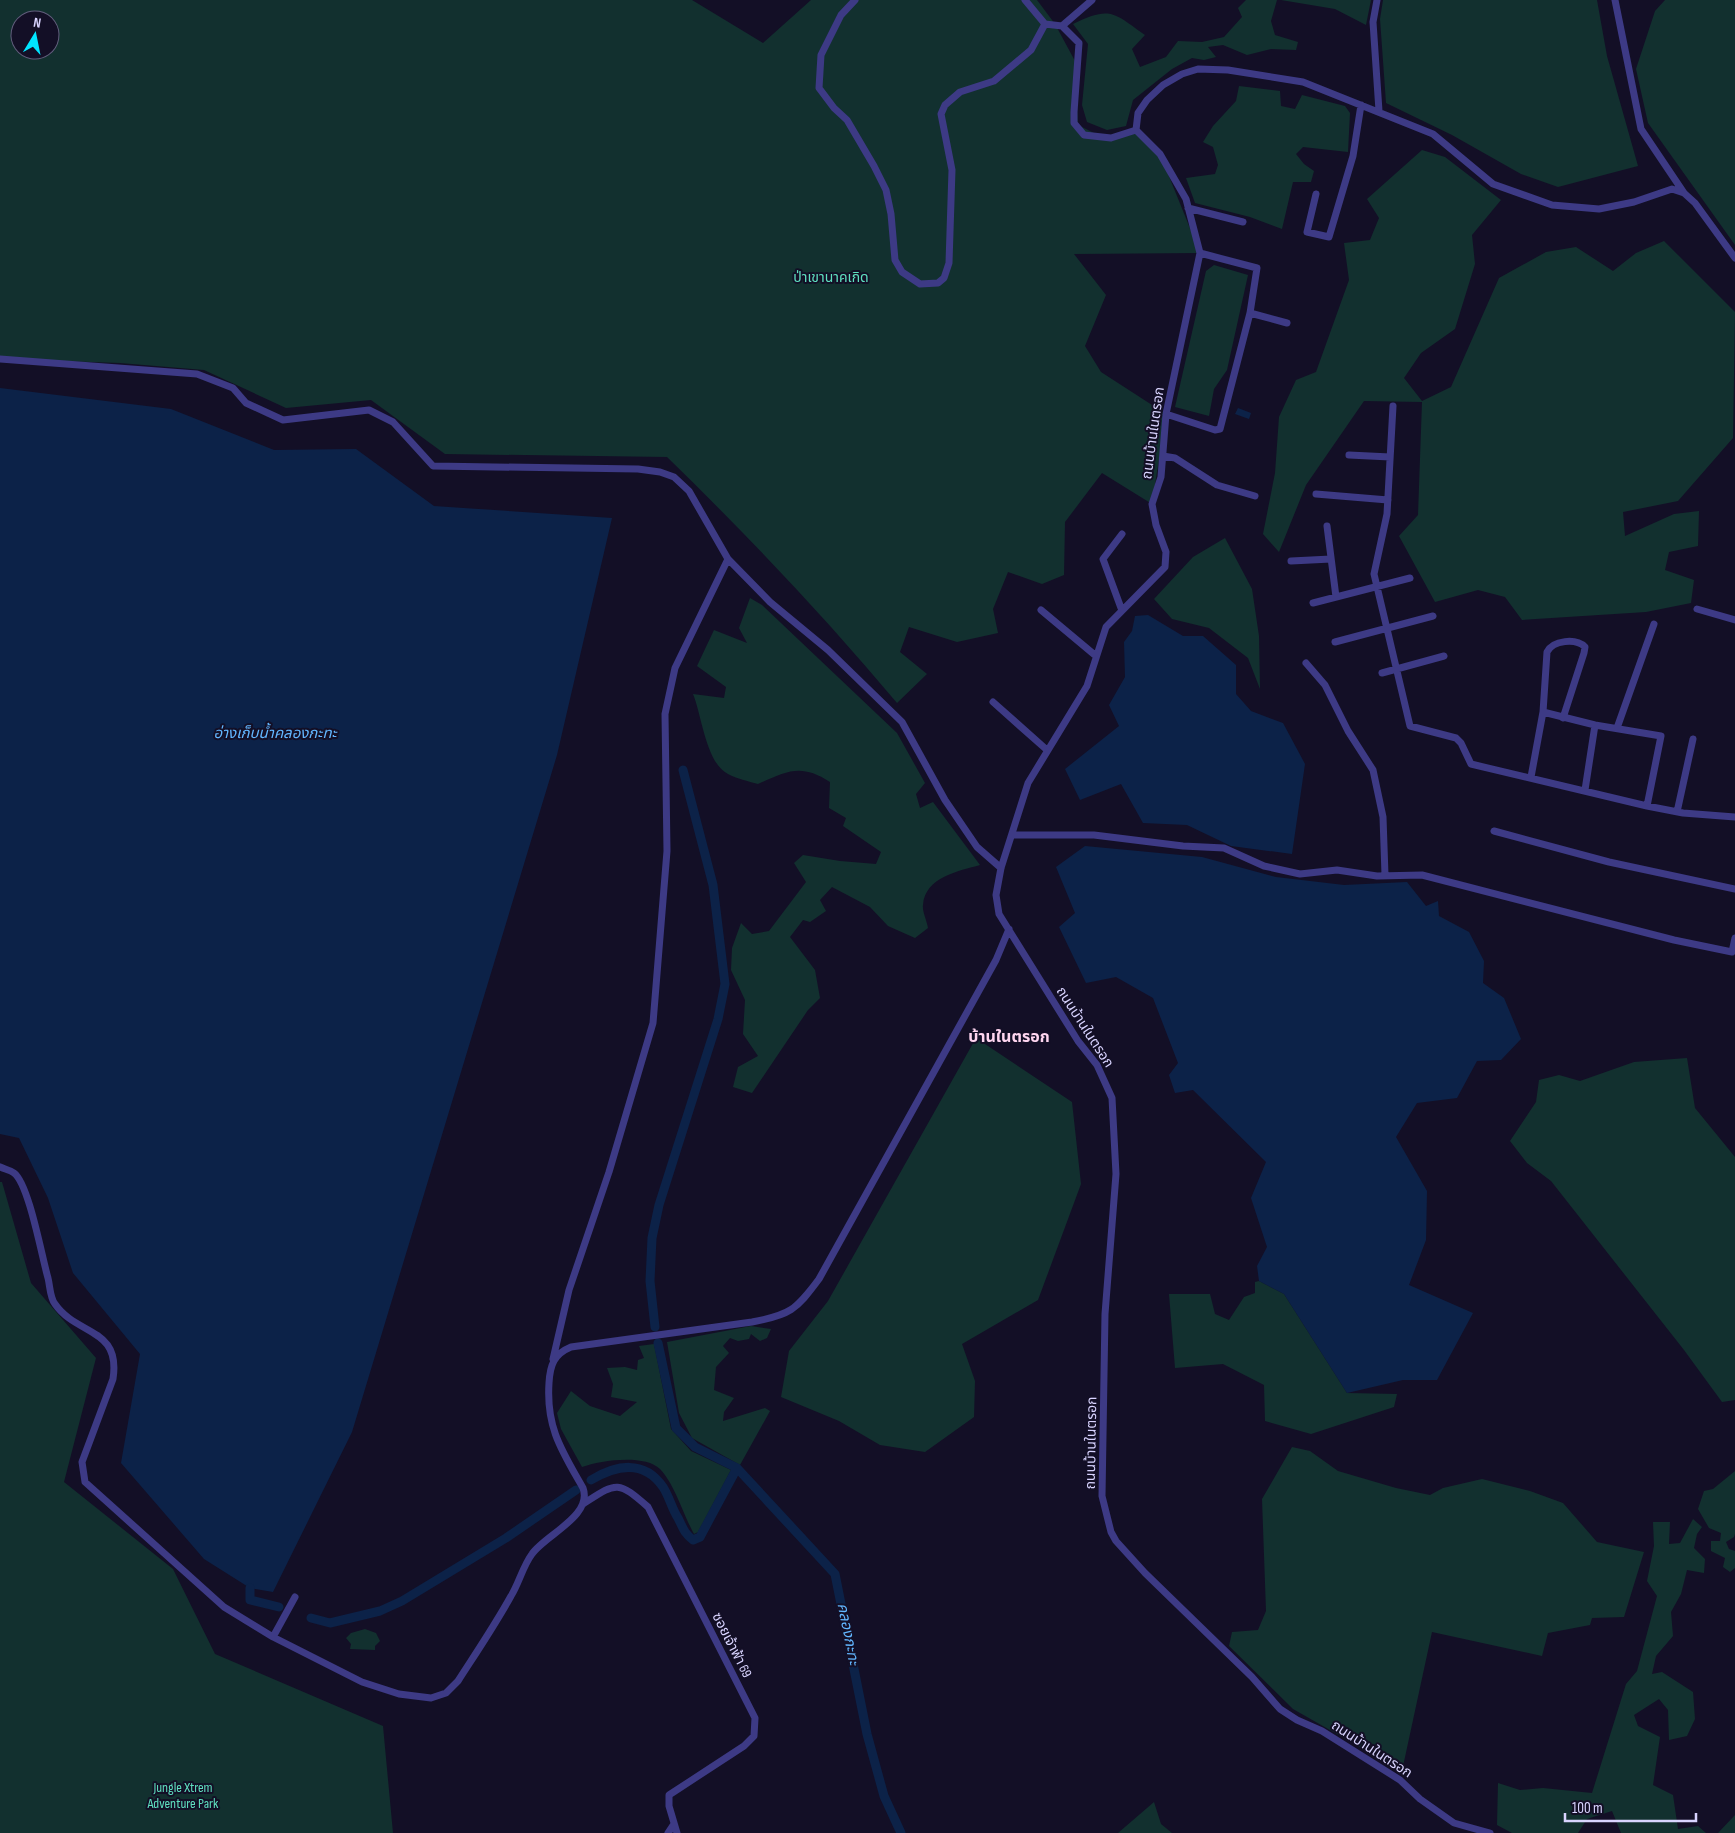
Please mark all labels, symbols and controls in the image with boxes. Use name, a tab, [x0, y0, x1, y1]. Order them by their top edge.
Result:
north arrow	[10, 10, 60, 60]
text: N	[32, 14, 42, 32]
park label: ป่าเขานาคเกิด	[793, 269, 869, 286]
street label: ถนนบ้านในตรอก	[1138, 386, 1168, 480]
water label: อ่างเก็บน้ำคลองกะทะ	[213, 722, 339, 743]
street label: ถนนบ้านในตรอก	[1053, 983, 1117, 1071]
district label: บ้านในตรอก	[968, 1028, 1050, 1047]
street label: ถนนบ้านในตรอก	[1082, 1396, 1100, 1490]
water label: คลองกะทะ	[833, 1601, 864, 1668]
street label: ซอยเจ้าฟ้า 69	[708, 1610, 756, 1680]
street label: ถนนบ้านในตรอก	[1328, 1717, 1416, 1781]
park label: Jungle Xtrem Adventure Park	[147, 1779, 219, 1812]
scale bar	[1565, 1790, 1696, 1822]
text: 100 m	[1572, 1799, 1603, 1818]

